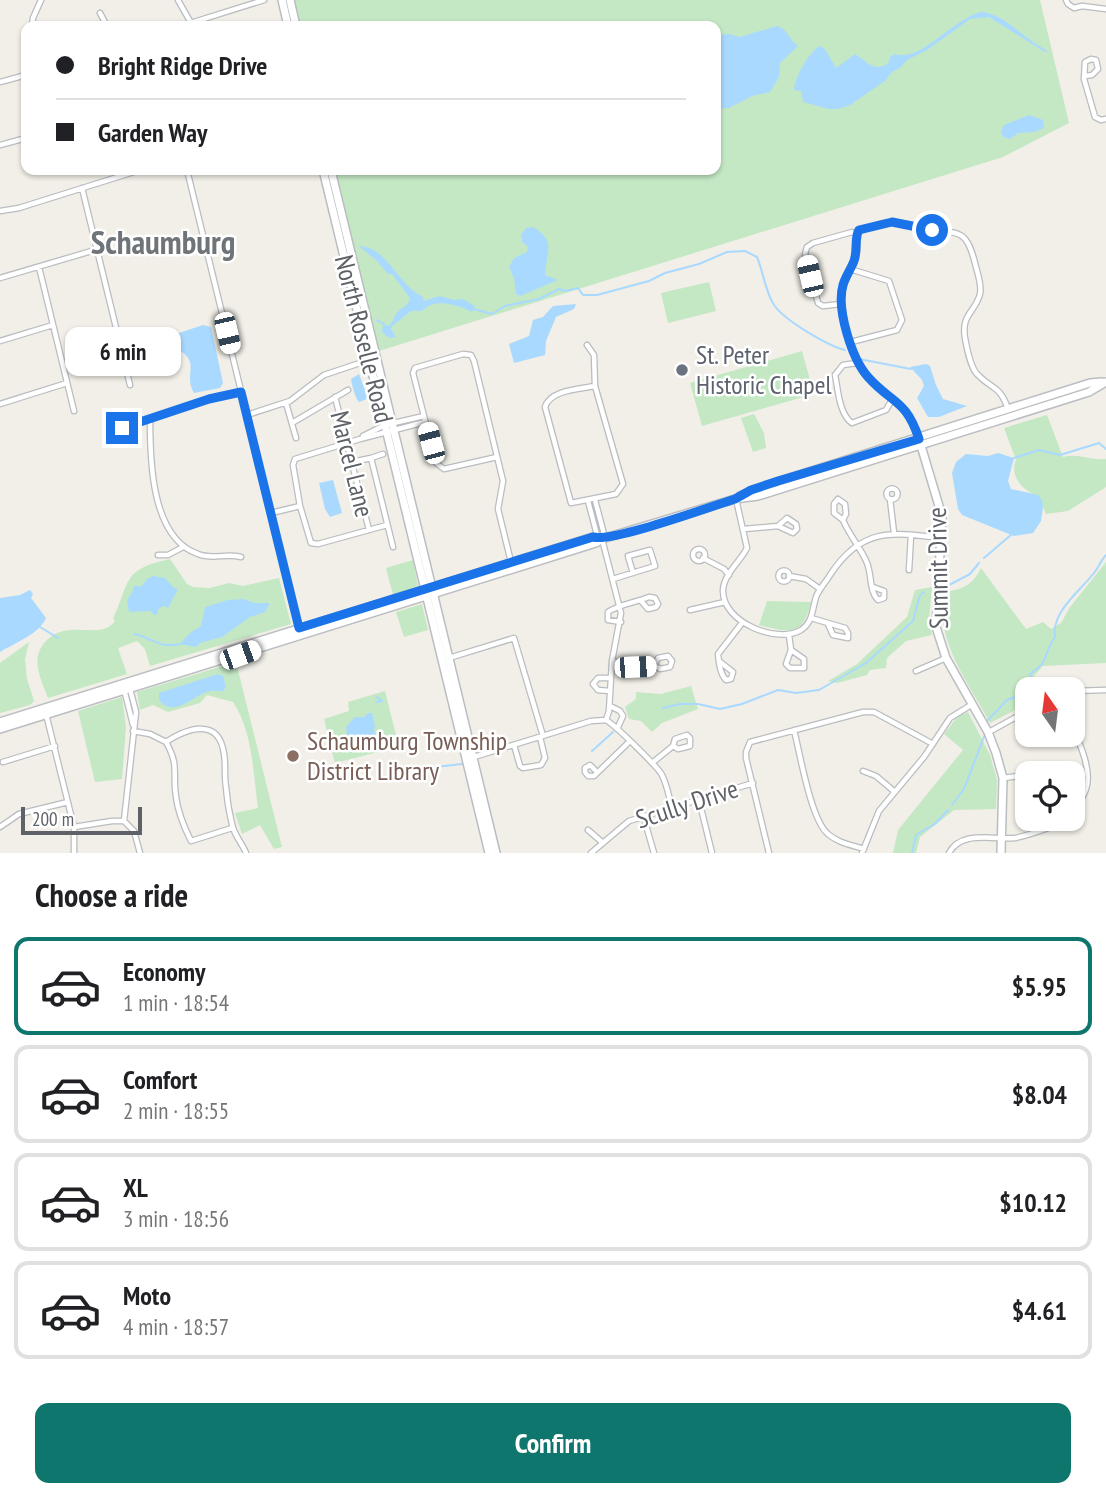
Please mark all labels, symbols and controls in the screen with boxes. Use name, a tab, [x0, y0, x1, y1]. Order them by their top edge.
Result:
text: Bright Ridge Drive	[98, 49, 268, 82]
text: Garden Way	[98, 116, 207, 149]
route start	[916, 214, 948, 246]
district label: Schaumburg	[91, 220, 235, 263]
street label: North Roselle Road	[328, 251, 401, 426]
car	[796, 253, 825, 299]
car	[213, 310, 242, 356]
callout: 6 min	[64, 326, 180, 376]
text: 6 min	[100, 337, 146, 366]
place label: St. Peter Historic Chapel	[696, 338, 831, 401]
marker: St. Peter Historic Chapel	[674, 362, 690, 378]
street label: Marcel Lane	[323, 407, 382, 520]
route end	[106, 412, 138, 444]
car	[416, 420, 447, 466]
street label: Summit Drive	[920, 507, 955, 629]
car	[217, 638, 264, 672]
car	[614, 656, 657, 678]
north arrow	[1015, 677, 1085, 747]
map controls	[1015, 677, 1085, 831]
place label: Schaumburg Township District Library	[307, 724, 507, 787]
marker: Schaumburg Township District Library	[285, 748, 301, 764]
button: locate	[1015, 761, 1085, 831]
street label: Scully Drive	[632, 772, 742, 836]
scale bar	[21, 804, 142, 836]
text: 200 m	[32, 807, 74, 831]
text: Choose a ride	[35, 874, 188, 916]
icon: car	[39, 955, 102, 1018]
text: Economy	[123, 955, 205, 988]
text: $5.95	[1012, 970, 1067, 1003]
text: 1 min · 18:54	[123, 988, 229, 1017]
icon: car	[39, 1063, 102, 1126]
text: Comfort	[123, 1063, 197, 1096]
text: $8.04	[1012, 1078, 1067, 1111]
text: 2 min · 18:55	[123, 1096, 229, 1125]
icon: car	[39, 1171, 102, 1234]
text: XL	[123, 1171, 148, 1204]
text: $10.12	[999, 1186, 1067, 1219]
text: 3 min · 18:56	[123, 1204, 229, 1233]
icon: car	[39, 1279, 102, 1342]
text: Moto	[123, 1279, 171, 1312]
text: $4.61	[1012, 1294, 1067, 1327]
text: 4 min · 18:57	[123, 1312, 229, 1341]
button: Confirm	[35, 1403, 1071, 1483]

